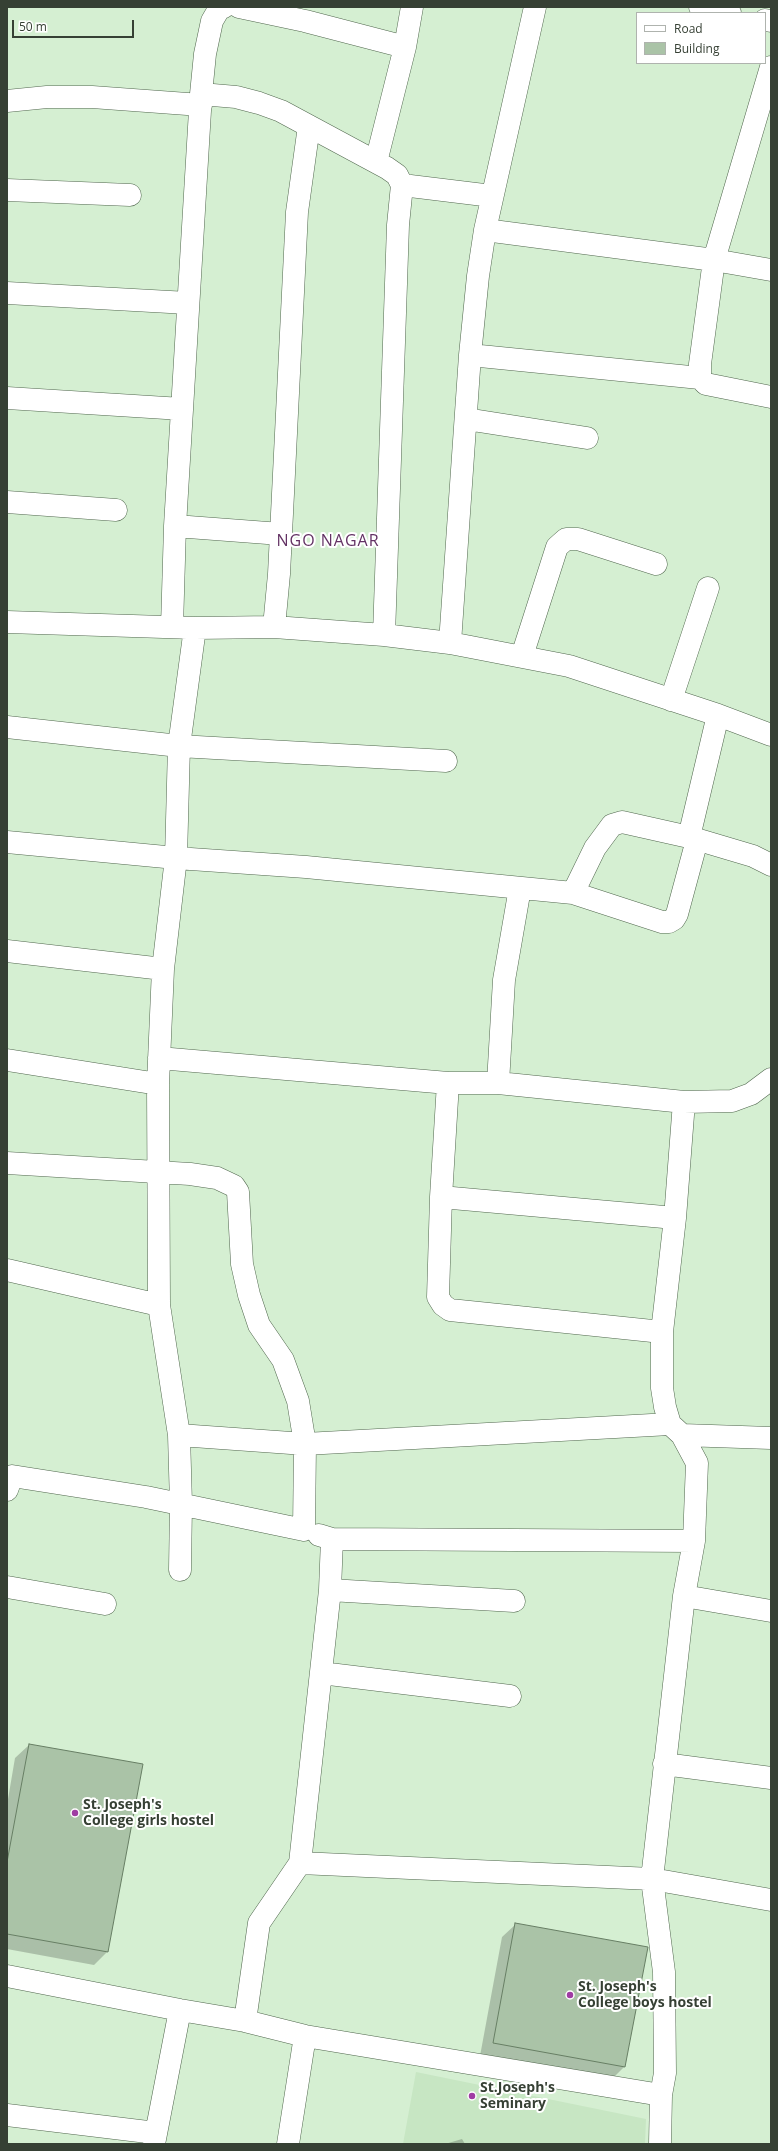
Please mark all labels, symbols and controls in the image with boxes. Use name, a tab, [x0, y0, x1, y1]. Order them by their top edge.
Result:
scale bar	[14, 12, 136, 38]
legend	[636, 12, 766, 64]
text: 50 m	[19, 18, 47, 35]
text: Road	[674, 20, 703, 37]
text: Building	[674, 40, 719, 57]
district label: NGO NAGAR	[276, 531, 380, 551]
place label: St. Joseph's College girls hostel	[83, 1797, 214, 1830]
marker: St. Joseph's College girls hostel	[70, 1808, 80, 1818]
place label: St. Joseph's College boys hostel	[578, 1979, 712, 2012]
marker: St. Joseph's College boys hostel	[565, 1990, 575, 2000]
place label: St.Joseph's Seminary	[480, 2080, 555, 2112]
marker: St.Joseph's Seminary	[467, 2091, 477, 2101]

